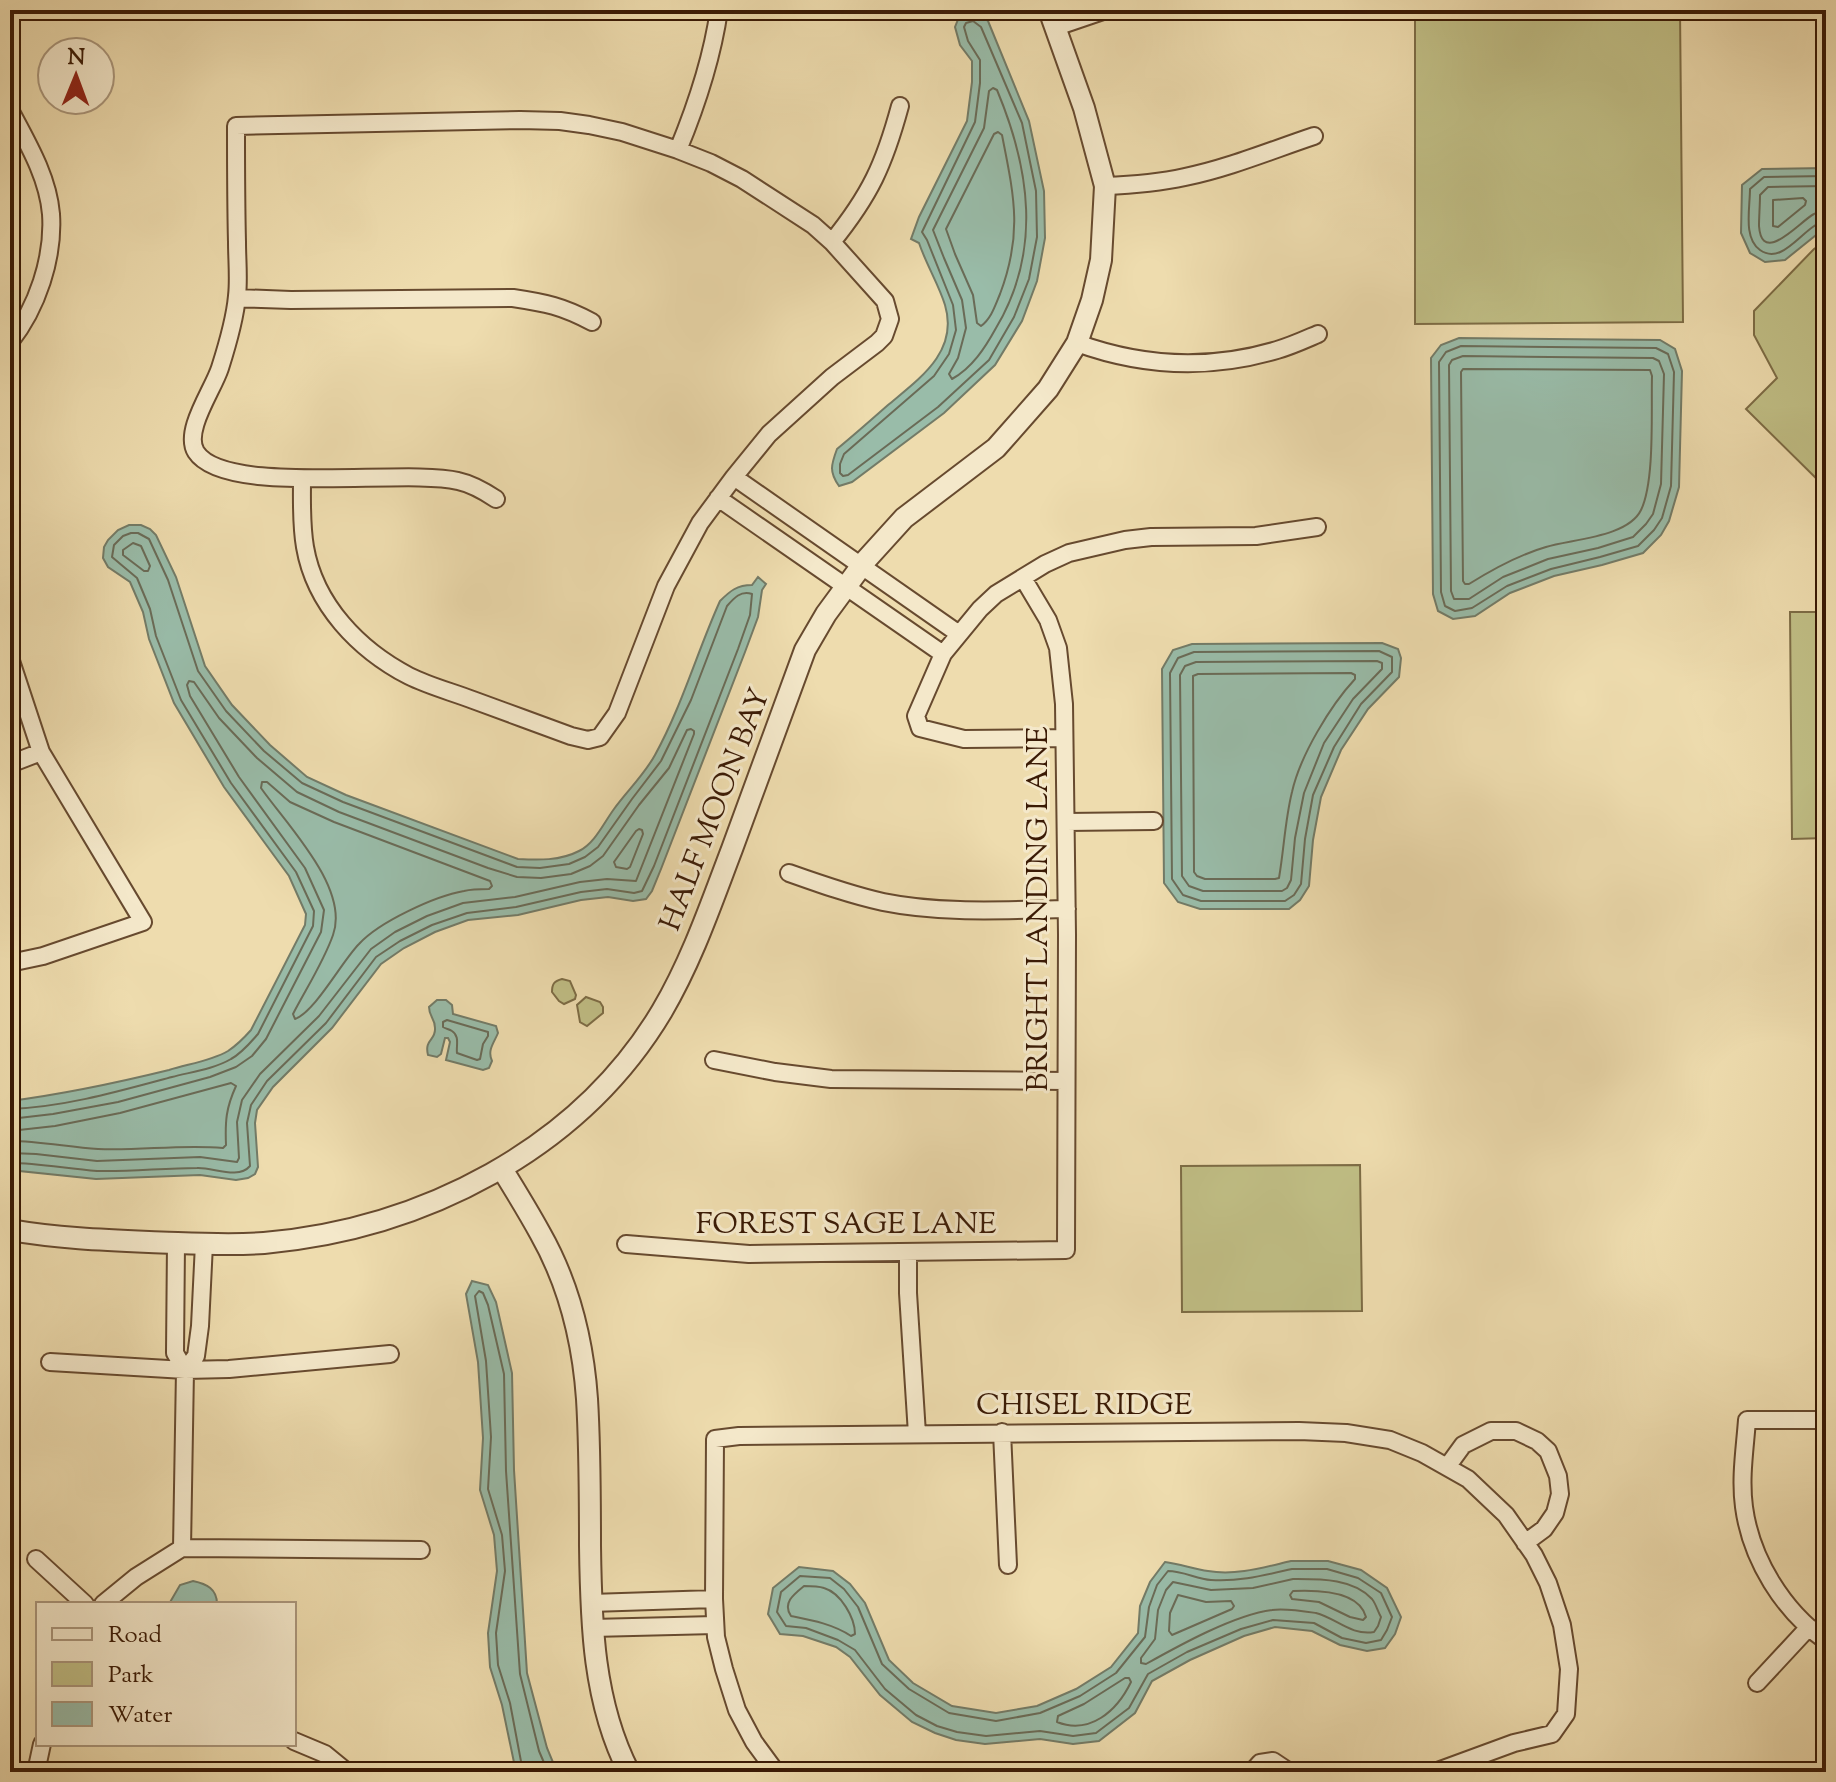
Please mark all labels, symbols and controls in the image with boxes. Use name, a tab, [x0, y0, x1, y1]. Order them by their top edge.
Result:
north arrow	[36, 36, 116, 116]
text: N	[67, 43, 86, 75]
street label: HALF MOON BAY	[650, 682, 782, 937]
street label: BRIGHT LANDING LANE	[1018, 726, 1061, 1092]
street label: FOREST SAGE LANE	[696, 1204, 996, 1247]
street label: CHISEL RIDGE	[976, 1385, 1192, 1428]
legend	[36, 1602, 296, 1746]
text: Road	[108, 1619, 162, 1653]
text: Park	[108, 1659, 154, 1693]
text: Water	[108, 1699, 172, 1733]

